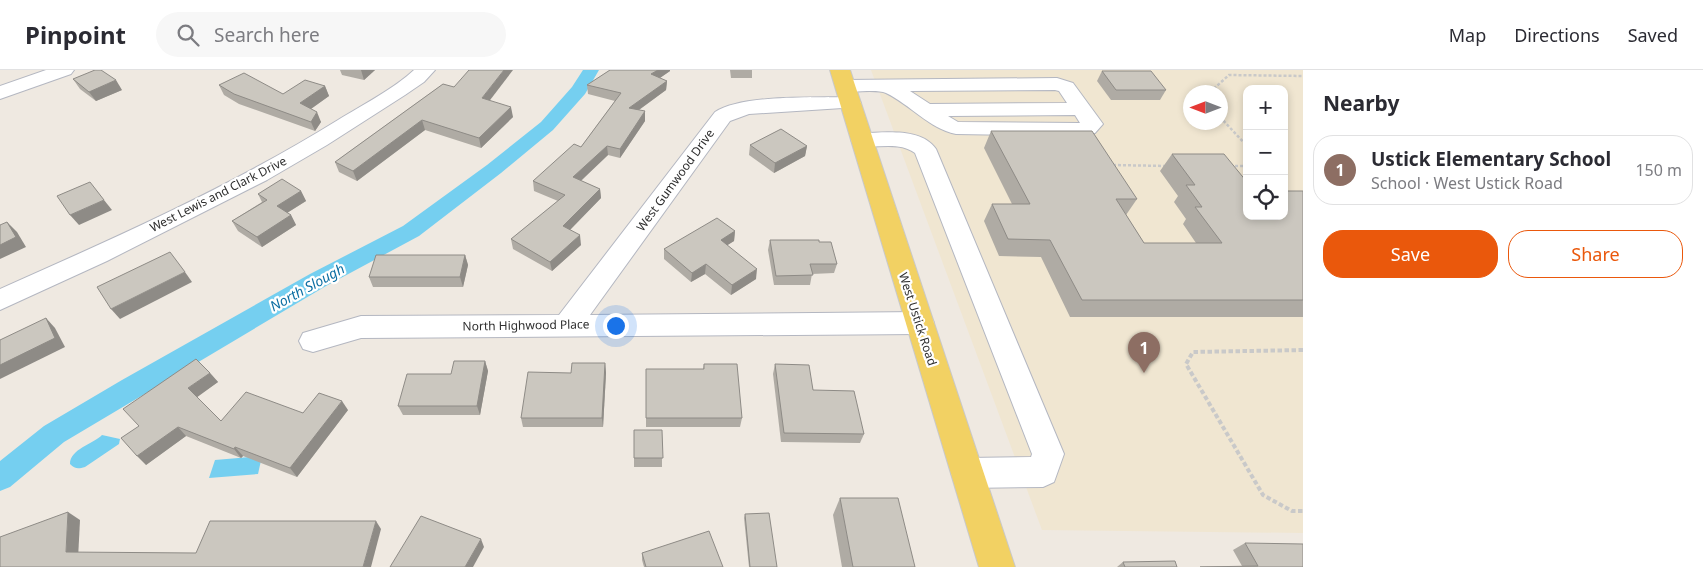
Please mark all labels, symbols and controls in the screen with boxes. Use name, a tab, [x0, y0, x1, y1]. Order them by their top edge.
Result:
search box	[156, 12, 506, 57]
text: Pinpoint	[25, 18, 126, 51]
icon: search	[174, 21, 202, 49]
text: Search here	[214, 22, 320, 48]
text: Map	[1449, 23, 1486, 47]
text: Directions	[1514, 23, 1600, 47]
text: Saved	[1628, 23, 1678, 47]
north arrow	[1183, 85, 1228, 130]
map controls	[1243, 85, 1288, 220]
button: +	[1243, 85, 1288, 130]
text: Nearby	[1323, 89, 1399, 117]
street label: West Gumwood Drive	[632, 125, 718, 235]
button: −	[1243, 130, 1288, 175]
text: Ustick Elementary School	[1371, 146, 1611, 172]
street label: West Lewis and Clark Drive	[147, 152, 289, 236]
text: 1	[1335, 159, 1345, 181]
text: 150 m	[1635, 159, 1682, 181]
text: School · West Ustick Road	[1371, 172, 1563, 194]
button: locate	[1243, 175, 1288, 220]
button: Save	[1323, 230, 1498, 278]
button: Share	[1508, 230, 1683, 278]
water label: North Slough	[266, 259, 348, 315]
street label: West Ustick Road	[895, 270, 941, 368]
your location	[603, 313, 629, 339]
street label: North Highwood Place	[462, 315, 590, 335]
pin: 1	[1128, 332, 1160, 373]

